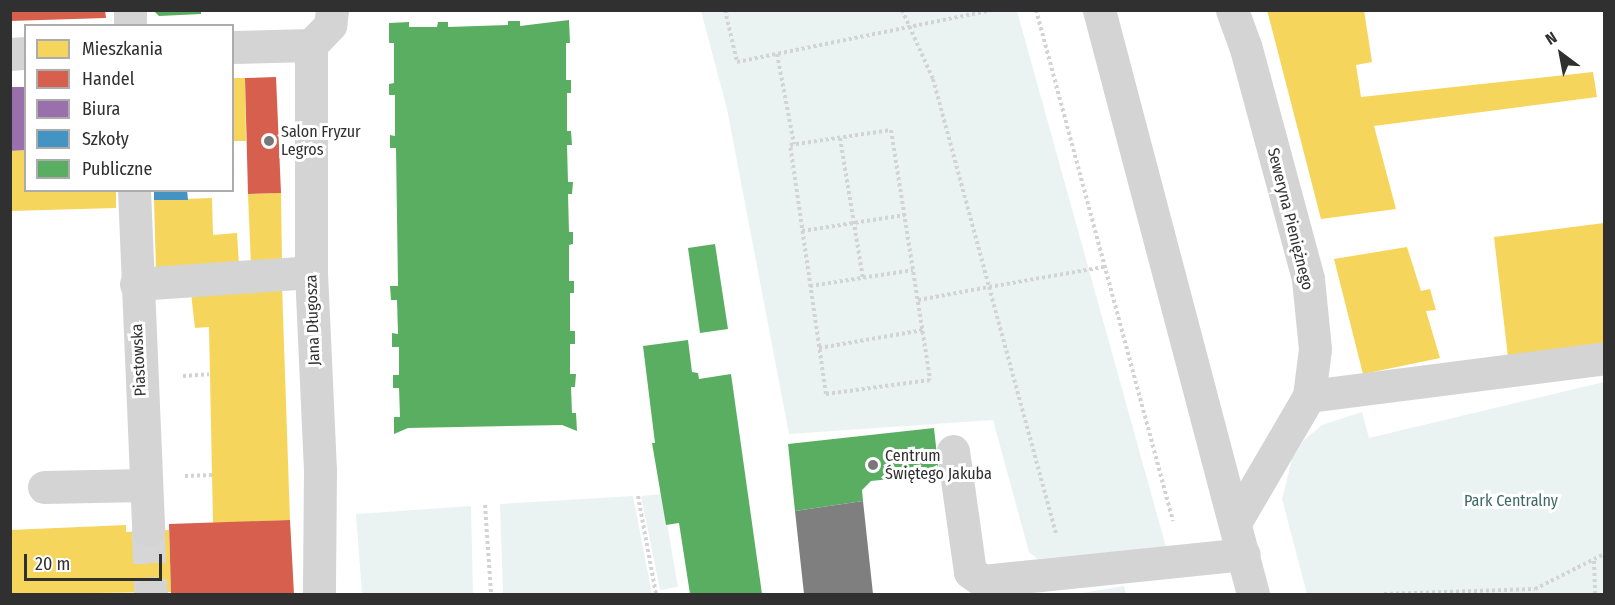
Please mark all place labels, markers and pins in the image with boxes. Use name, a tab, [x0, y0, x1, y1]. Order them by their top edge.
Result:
place label: Salon Fryzur Legros	[281, 122, 361, 160]
marker: Salon Fryzur Legros	[262, 134, 276, 148]
place label: Centrum Świętego Jakuba	[885, 446, 992, 484]
marker: Centrum Świętego Jakuba	[866, 458, 880, 472]

